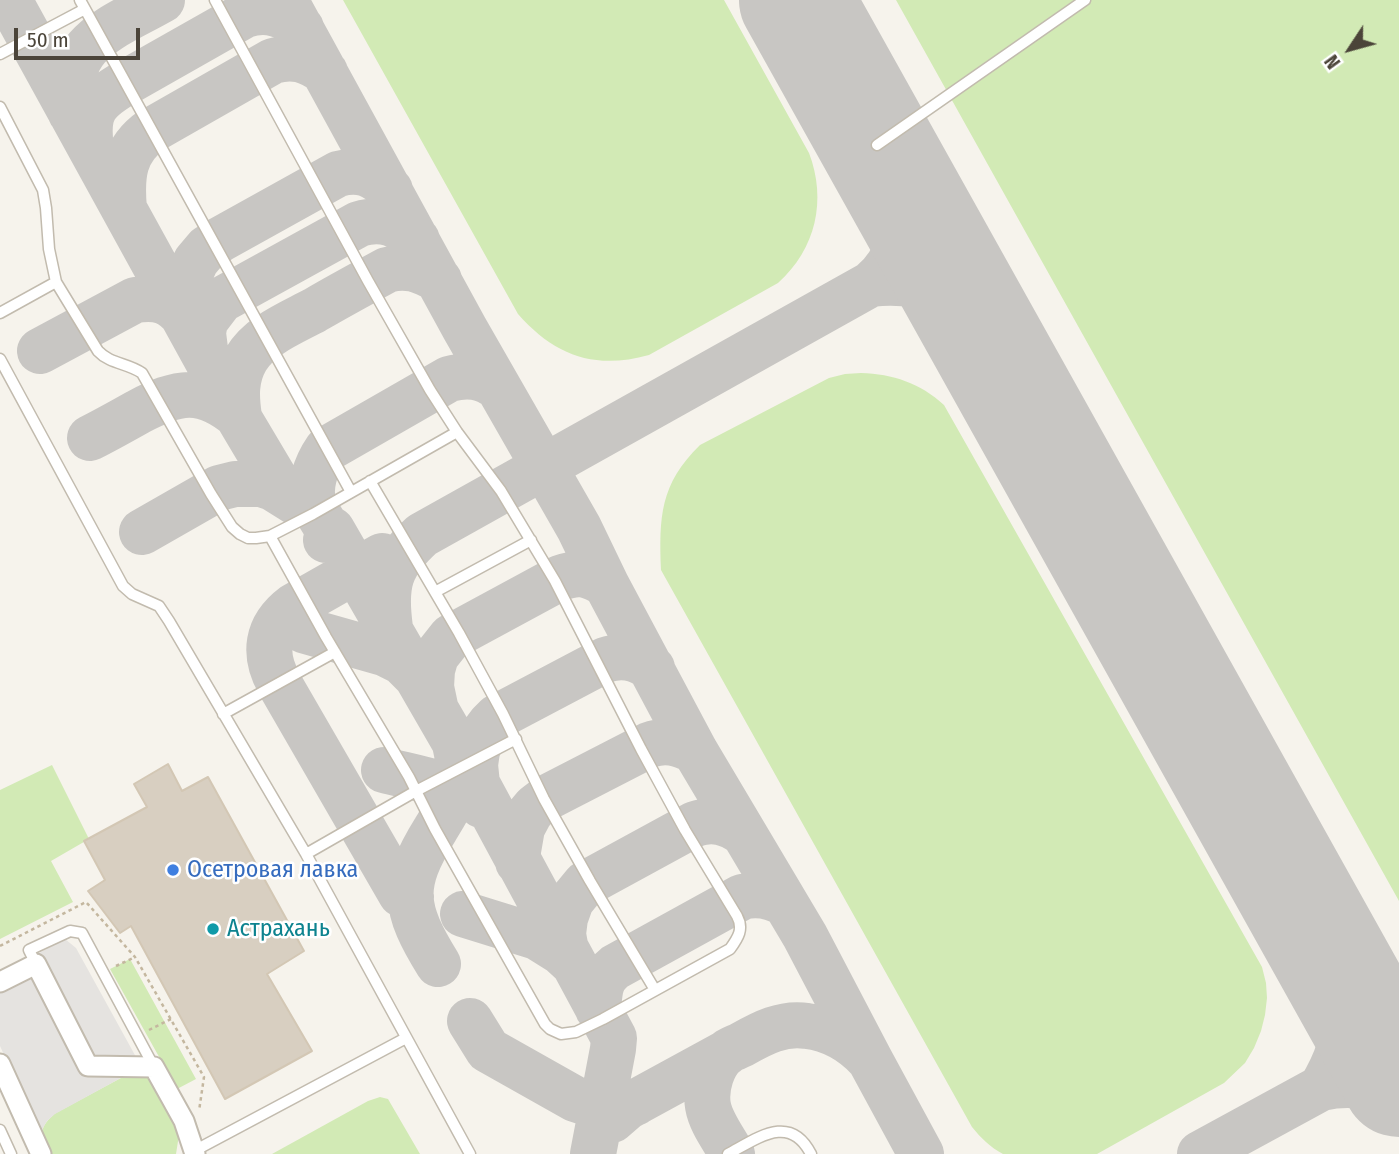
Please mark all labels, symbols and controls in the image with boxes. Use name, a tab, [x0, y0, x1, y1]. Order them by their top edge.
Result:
scale bar	[18, 14, 144, 58]
north arrow	[1315, 14, 1385, 84]
text: 50 m	[27, 27, 69, 53]
text: N	[1320, 50, 1345, 73]
place label: Осетровая лавка	[187, 856, 358, 884]
marker: Осетровая лавка	[165, 862, 181, 878]
place label: Астрахань	[227, 915, 330, 943]
marker: Астрахань	[205, 921, 221, 937]

